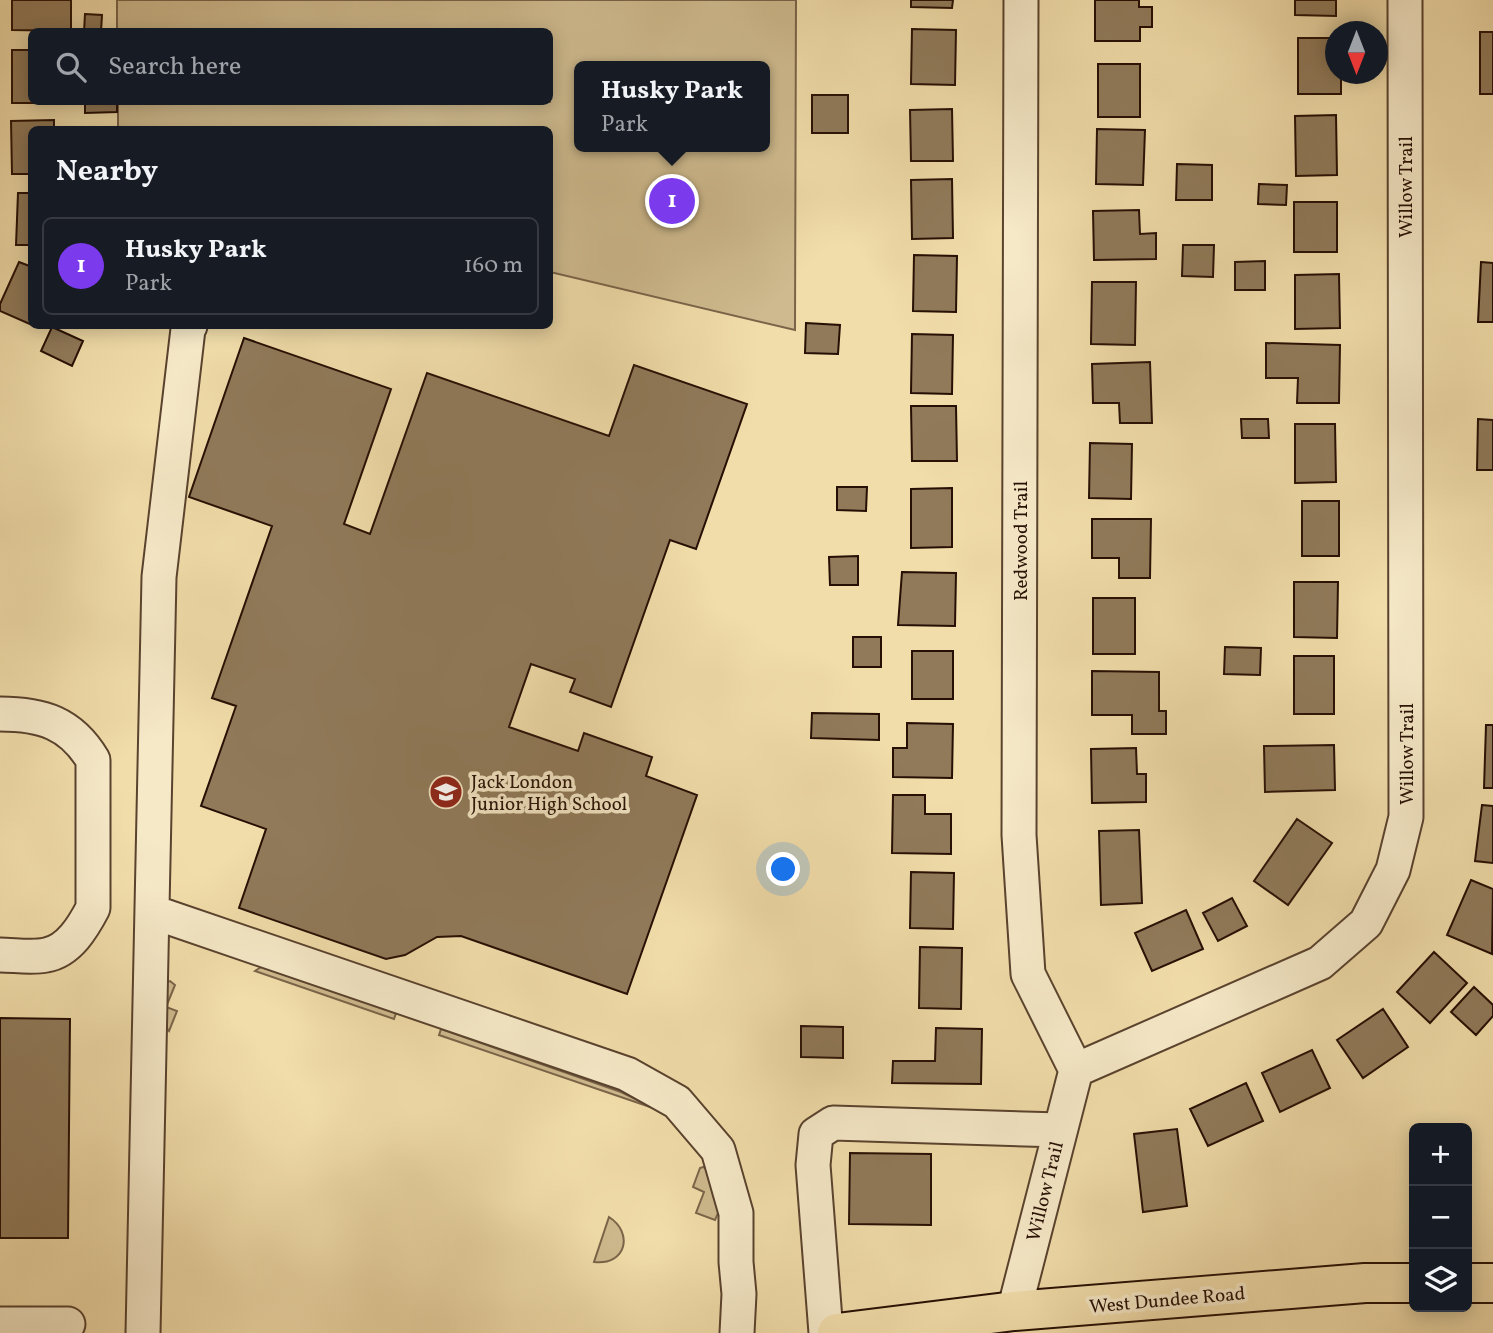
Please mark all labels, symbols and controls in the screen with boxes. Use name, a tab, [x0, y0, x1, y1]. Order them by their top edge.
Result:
north arrow	[1325, 21, 1388, 84]
search box	[28, 28, 553, 105]
icon: search	[52, 48, 90, 86]
text: Search here	[108, 49, 241, 85]
popup	[574, 61, 770, 152]
text: Husky Park	[601, 73, 743, 109]
text: Park	[601, 109, 648, 141]
street label: Willow Trail	[1394, 136, 1420, 238]
text: Nearby	[56, 151, 158, 193]
pin: 1	[649, 175, 695, 227]
text: Husky Park	[125, 232, 267, 268]
text: 1	[76, 250, 86, 282]
text: 160 m	[464, 250, 523, 282]
text: Park	[125, 268, 172, 300]
street label: Redwood Trail	[1009, 481, 1035, 601]
street label: Willow Trail	[1395, 703, 1421, 805]
place label: Jack London Junior High School	[471, 770, 628, 818]
school or university icon: Jack London Junior High School	[427, 773, 465, 811]
your location	[766, 852, 800, 886]
map controls	[1409, 1123, 1472, 1312]
button: +	[1409, 1123, 1472, 1186]
street label: Willow Trail	[1021, 1139, 1071, 1244]
button: −	[1409, 1186, 1472, 1249]
button: layers	[1409, 1249, 1472, 1312]
street label: West Dundee Road	[1088, 1281, 1246, 1321]

